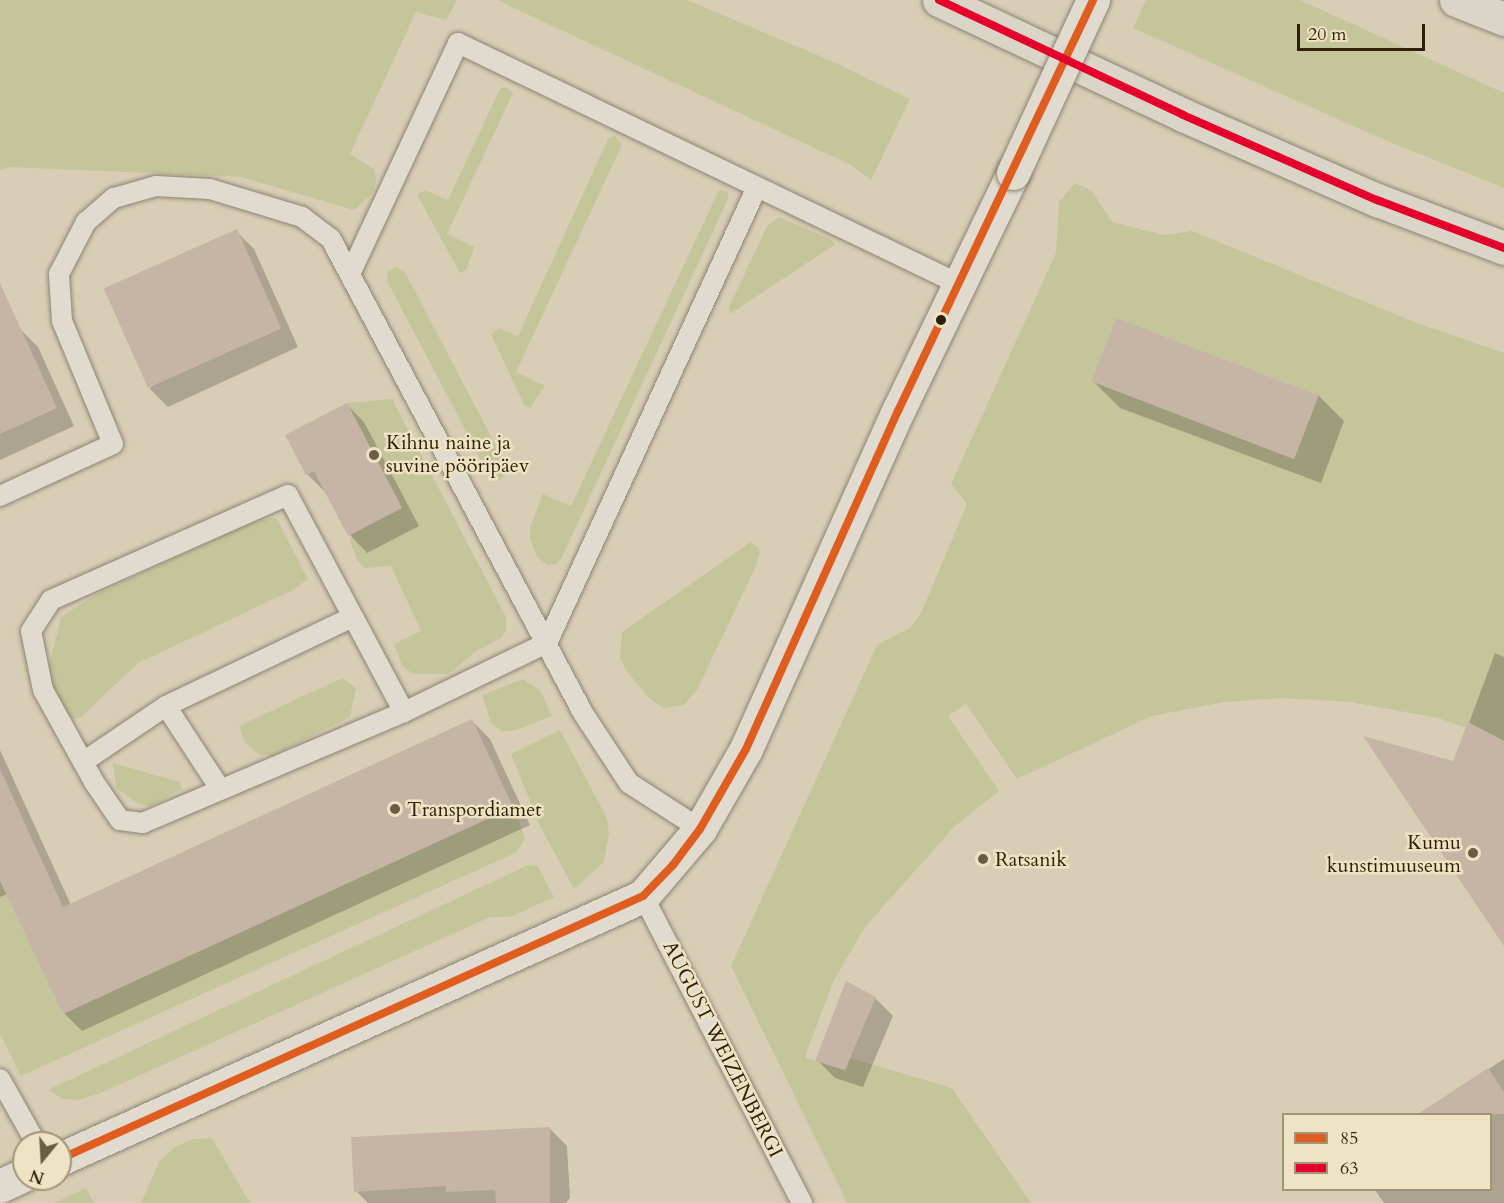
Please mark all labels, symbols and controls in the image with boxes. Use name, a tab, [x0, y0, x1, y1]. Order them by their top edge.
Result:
scale bar	[1300, 12, 1428, 50]
text: 20 m	[1308, 22, 1347, 47]
unlabelled marker	[935, 314, 947, 326]
place label: Kihnu naine ja suvine pööripäev	[386, 431, 529, 478]
marker: Kihnu naine ja suvine pööripäev	[367, 448, 381, 462]
place label: Transpordiamet	[407, 797, 542, 821]
marker: Transpordiamet	[388, 802, 402, 816]
place label: Kumu kunstimuuseum	[1327, 830, 1461, 877]
marker: Kumu kunstimuuseum	[1466, 846, 1480, 860]
place label: Ratsanik	[995, 847, 1067, 871]
marker: Ratsanik	[976, 852, 990, 866]
street label: AUGUST WEIZENBERGI	[658, 937, 788, 1161]
legend	[1282, 1113, 1492, 1191]
text: 85	[1340, 1126, 1358, 1151]
north arrow	[12, 1131, 72, 1191]
text: 63	[1340, 1156, 1358, 1181]
text: N	[27, 1164, 47, 1189]

